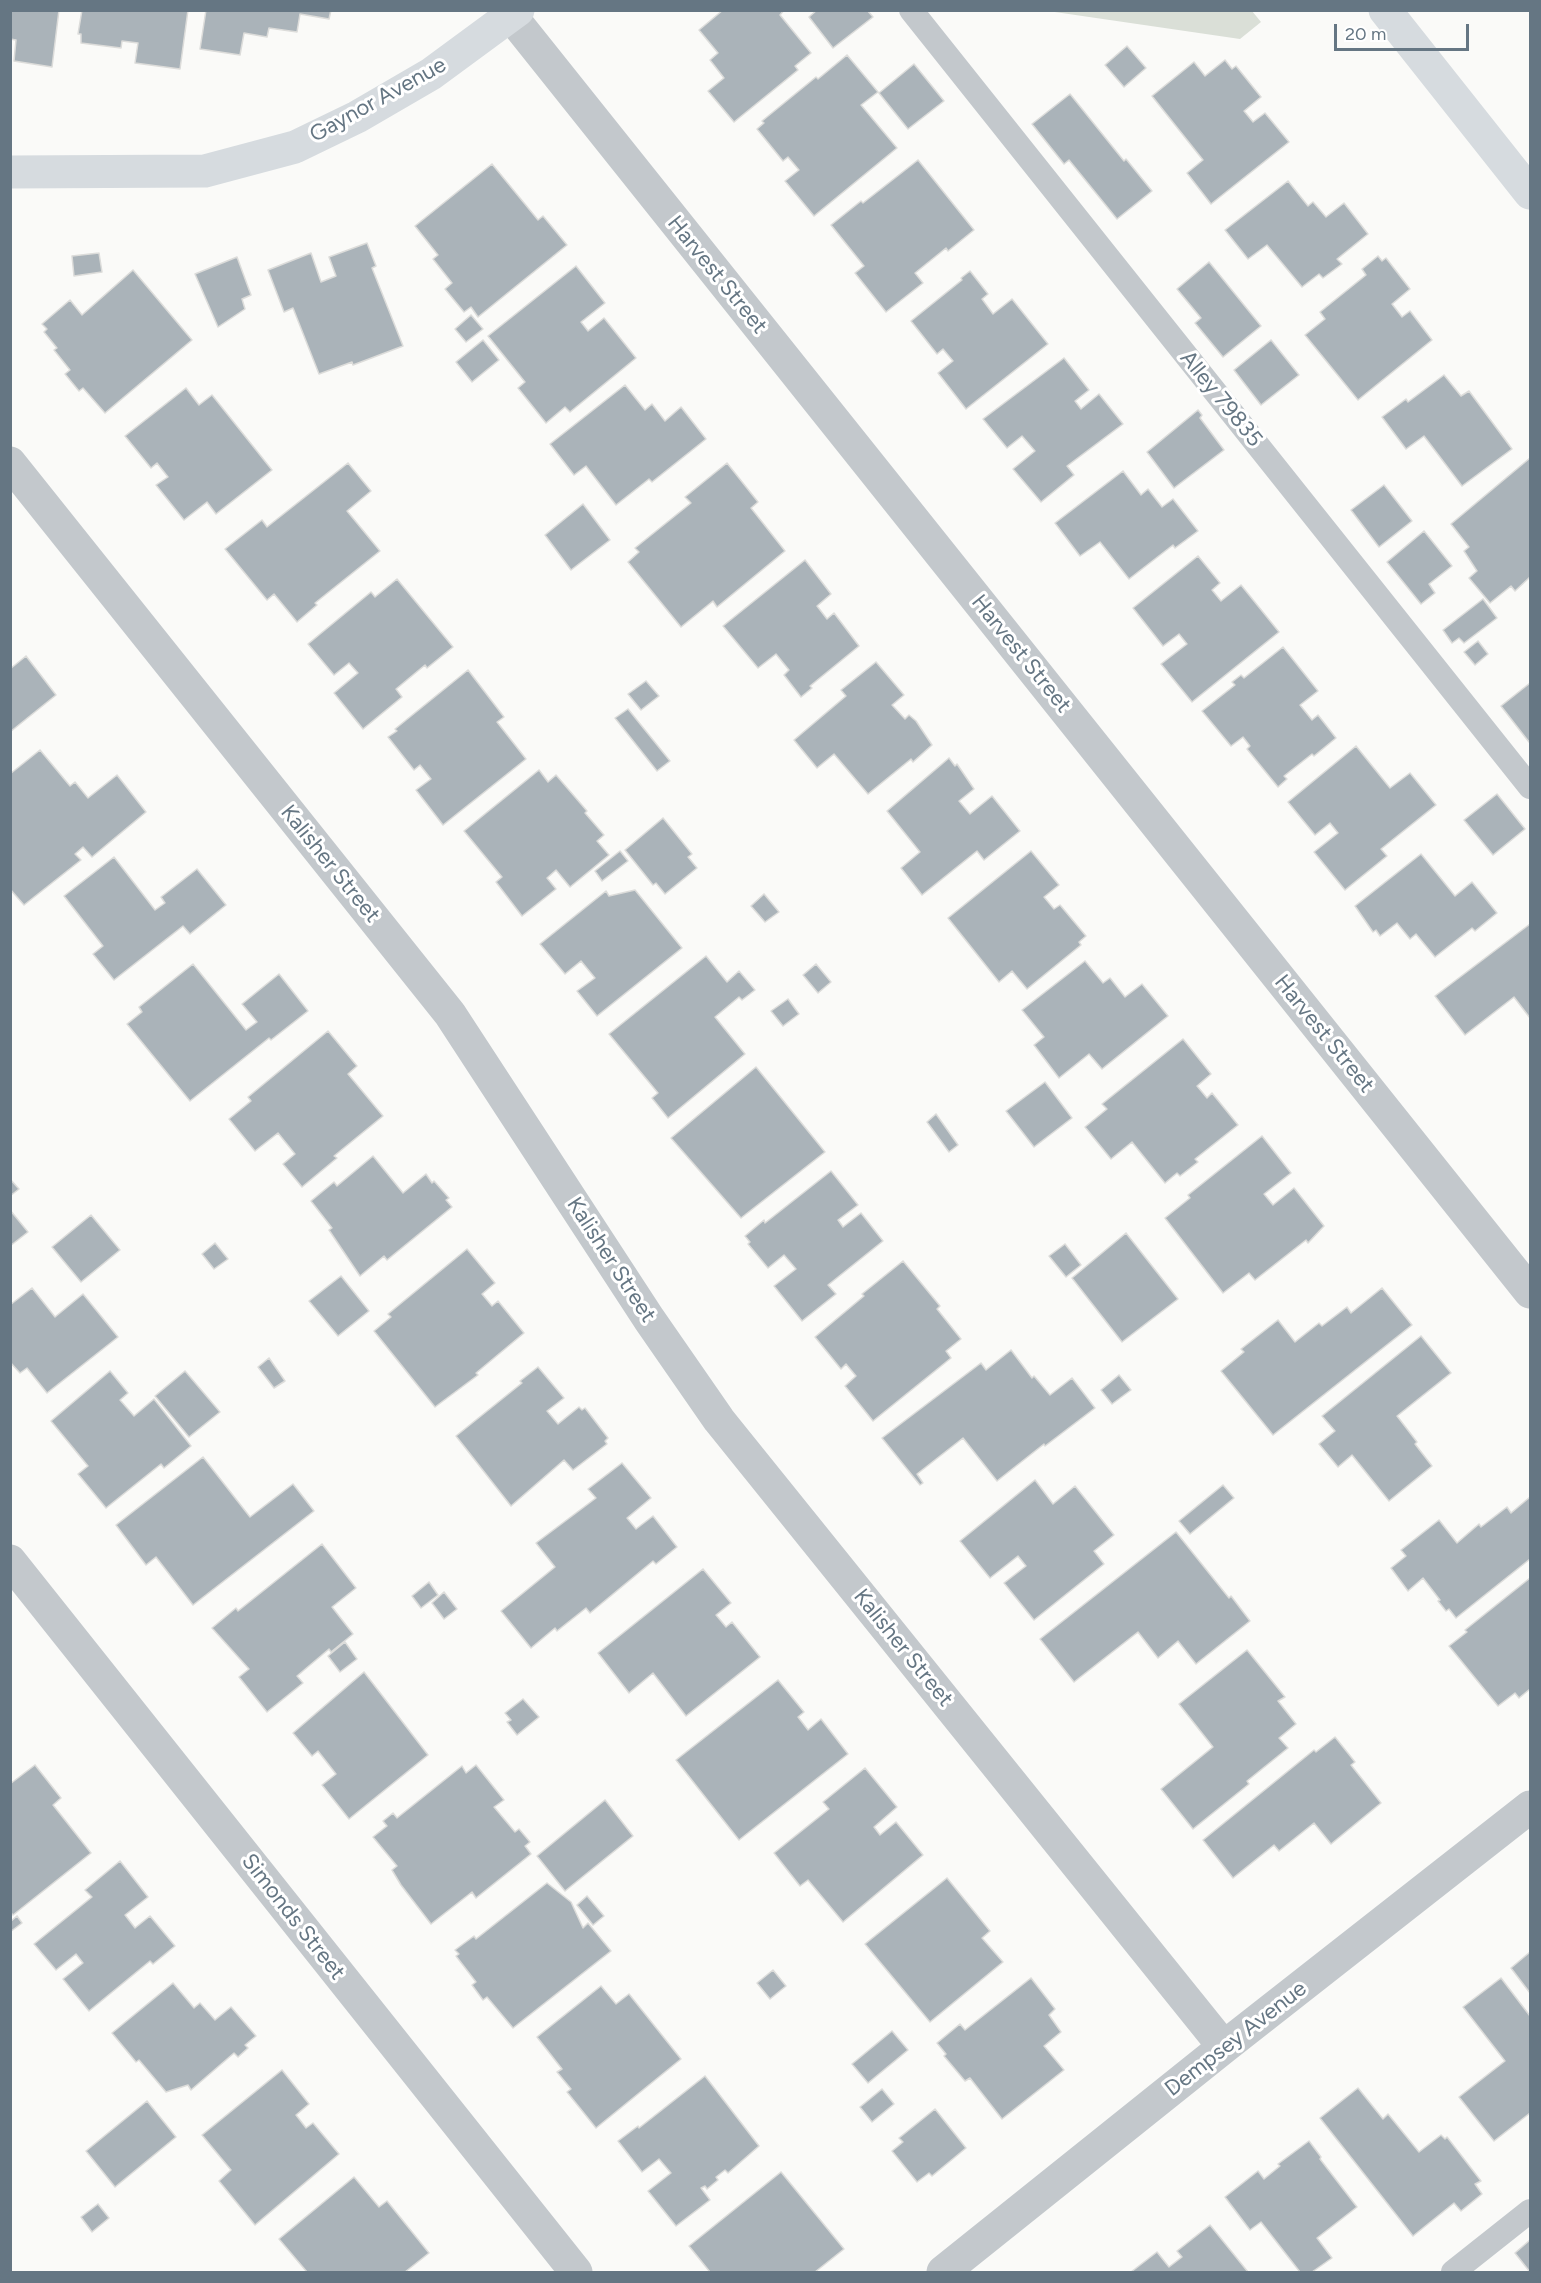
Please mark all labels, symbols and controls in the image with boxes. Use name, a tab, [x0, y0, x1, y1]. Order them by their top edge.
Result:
scale bar	[1337, 12, 1472, 50]
text: 20 m	[1345, 23, 1386, 45]
street label: Gaynor Avenue	[305, 52, 451, 148]
street label: Harvest Street	[661, 211, 773, 339]
street label: Alley 79835	[1174, 346, 1268, 452]
street label: Harvest Street	[965, 590, 1077, 718]
street label: Kalisher Street	[275, 800, 385, 928]
street label: Harvest Street	[1268, 970, 1380, 1098]
street label: Kalisher Street	[561, 1193, 661, 1327]
street label: Kalisher Street	[848, 1584, 958, 1712]
street label: Simonds Street	[236, 1849, 350, 1985]
street label: Dempsey Avenue	[1160, 1976, 1312, 2102]

